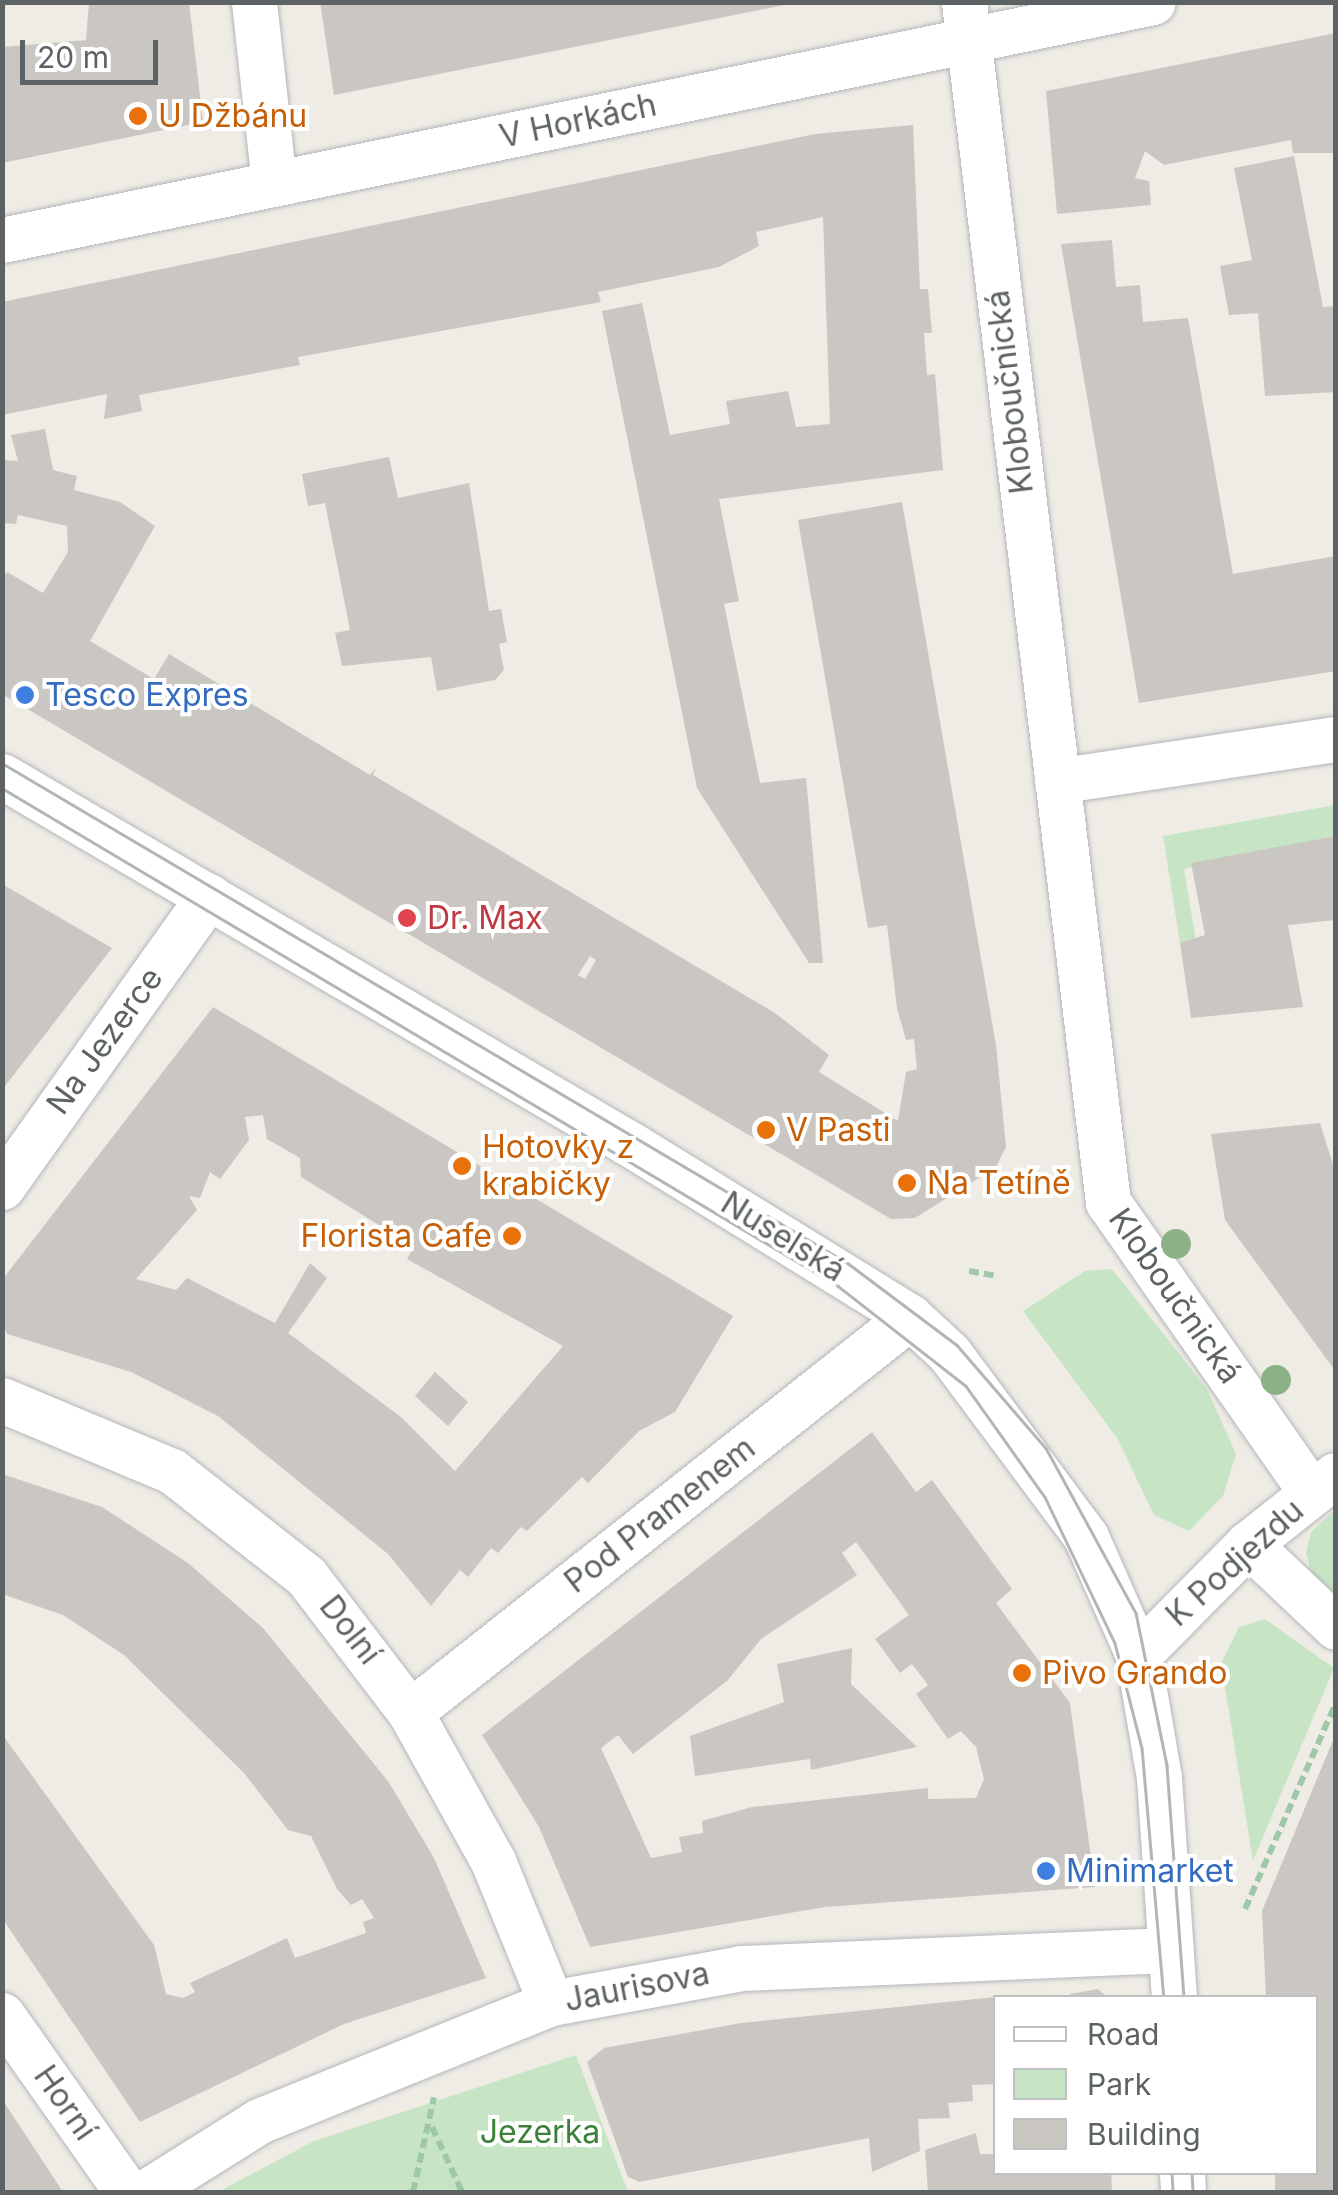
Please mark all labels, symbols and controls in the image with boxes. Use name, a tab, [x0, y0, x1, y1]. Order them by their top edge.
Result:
scale bar	[25, 20, 162, 82]
text: 20 m	[37, 39, 109, 75]
street label: V Horkách	[496, 86, 660, 156]
place label: U Džbánu	[158, 97, 307, 135]
marker: U Džbánu	[127, 105, 149, 127]
street label: Kloboučnická	[978, 288, 1042, 496]
place label: Tesco Expres	[45, 676, 249, 714]
marker: Tesco Expres	[14, 684, 36, 706]
place label: Dr. Max	[427, 899, 543, 937]
marker: Dr. Max	[396, 907, 418, 929]
street label: Na Jezerce	[39, 960, 171, 1122]
place label: V Pasti	[786, 1111, 891, 1149]
marker: V Pasti	[755, 1119, 777, 1141]
place label: Hotovky z krabičky	[482, 1129, 634, 1204]
marker: Hotovky z krabičky	[451, 1155, 473, 1177]
place label: Na Tetíně	[927, 1164, 1071, 1202]
marker: Na Tetíně	[896, 1172, 918, 1194]
street label: Nuselská	[714, 1184, 852, 1290]
street label: Kloboučnická	[1101, 1201, 1249, 1391]
place label: Florista Cafe	[300, 1217, 492, 1255]
marker: Florista Cafe	[501, 1225, 523, 1247]
street label: Pod Pramenem	[557, 1429, 763, 1601]
street label: K Podjezdu	[1159, 1491, 1311, 1635]
street label: Dolní	[311, 1588, 389, 1672]
place label: Pivo Grando	[1042, 1654, 1227, 1692]
marker: Pivo Grando	[1011, 1662, 1033, 1684]
place label: Minimarket	[1066, 1852, 1234, 1890]
marker: Minimarket	[1035, 1860, 1057, 1882]
street label: Jaurisova	[561, 1954, 713, 2020]
legend	[993, 1995, 1318, 2175]
text: Road	[1087, 2016, 1159, 2052]
street label: Horní	[26, 2058, 104, 2148]
text: Park	[1087, 2066, 1151, 2102]
park label: Jezerka	[480, 2113, 600, 2151]
text: Building	[1087, 2116, 1201, 2152]

